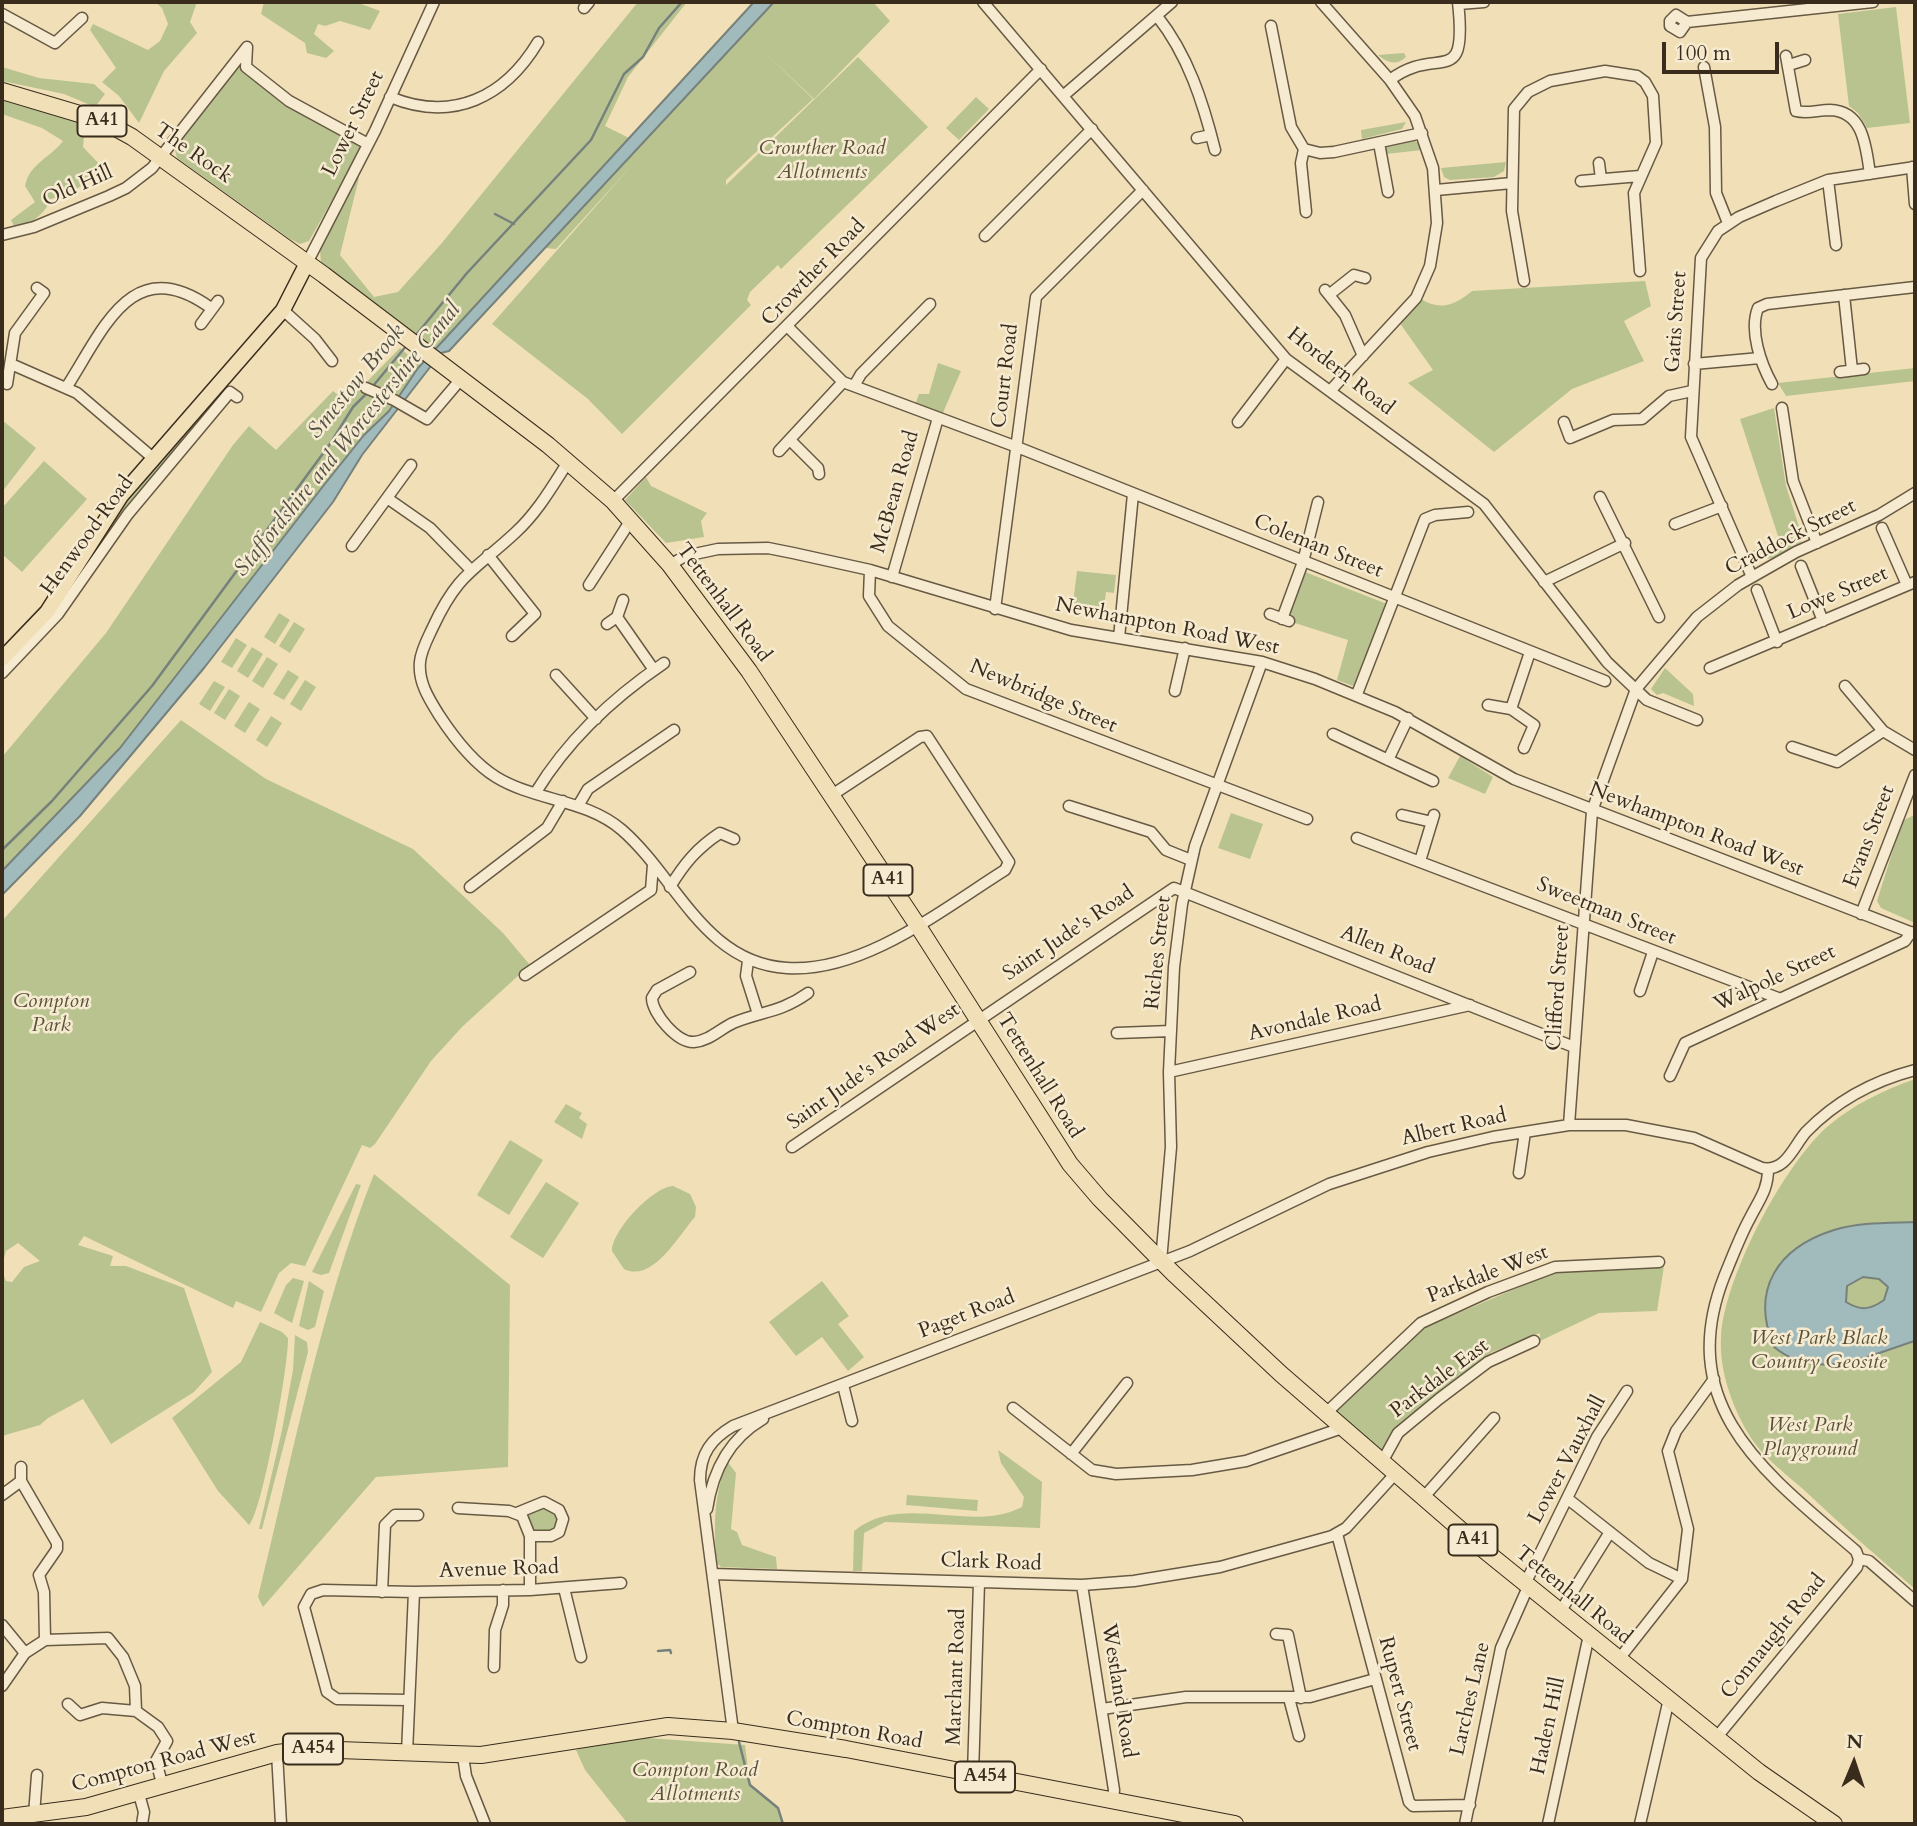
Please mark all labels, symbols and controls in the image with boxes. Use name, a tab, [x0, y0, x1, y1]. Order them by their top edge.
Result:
scale bar	[1665, 28, 1782, 72]
text: 100 m	[1675, 39, 1731, 68]
street label: Lower Street	[318, 67, 390, 181]
road number: A41	[78, 105, 126, 136]
street label: The Rock	[149, 118, 237, 190]
park label: Crowther Road Allotments	[759, 136, 885, 186]
street label: Old Hill	[39, 160, 117, 214]
street label: Crowther Road	[757, 214, 871, 332]
street label: Gatis Street	[1661, 271, 1693, 373]
water label: Staffordshire and Worcestershire Canal	[229, 297, 467, 583]
water label: Smestow Brook	[302, 319, 412, 445]
street label: Court Road	[987, 322, 1025, 430]
street label: Hordern Road	[1282, 322, 1398, 422]
street label: McBean Road	[867, 428, 925, 556]
street label: Henwood Road	[36, 471, 140, 601]
street label: Craddock Street	[1721, 494, 1861, 582]
street label: Coleman Street	[1250, 510, 1386, 584]
street label: Tettenhall Road	[670, 538, 776, 668]
street label: Lowe Street	[1784, 562, 1892, 626]
street label: Newhampton Road West	[1053, 593, 1281, 661]
street label: Newbridge Street	[965, 655, 1121, 739]
street label: Newhampton Road West	[1585, 777, 1807, 883]
street label: Evans Street	[1839, 782, 1901, 892]
road number: A41	[864, 864, 912, 895]
street label: Sweetman Street	[1533, 873, 1679, 951]
street label: Saint Jude's Road	[999, 881, 1139, 987]
street label: Riches Street	[1140, 895, 1178, 1011]
street label: Allen Road	[1336, 921, 1438, 981]
street label: Clifford Street	[1542, 924, 1576, 1052]
street label: Walpole Street	[1710, 940, 1840, 1018]
park label: Compton Park	[13, 989, 89, 1039]
street label: Avondale Road	[1246, 992, 1384, 1048]
street label: Saint Jude's Road West	[783, 998, 965, 1136]
street label: Tettenhall Road	[990, 1009, 1088, 1143]
street label: Albert Road	[1399, 1104, 1509, 1152]
street label: Parkdale West	[1424, 1240, 1552, 1310]
street label: Paget Road	[915, 1285, 1019, 1345]
park label: West Park Black Country Geosite	[1751, 1326, 1887, 1376]
street label: Parkdale East	[1386, 1334, 1494, 1424]
street label: Lower Vauxhall	[1524, 1392, 1612, 1528]
park label: West Park Playground	[1763, 1413, 1857, 1463]
road number: A41	[1448, 1524, 1498, 1556]
street label: Tettenhall Road	[1510, 1541, 1636, 1651]
street label: Clark Road	[940, 1549, 1042, 1577]
street label: Avenue Road	[439, 1555, 559, 1585]
street label: Connaught Road	[1716, 1569, 1832, 1705]
street label: Marchant Road	[942, 1608, 972, 1746]
street label: Westland Road	[1095, 1622, 1141, 1760]
street label: Rupert Street	[1372, 1634, 1426, 1754]
street label: Larches Lane	[1446, 1640, 1496, 1758]
street label: Haden Hill	[1526, 1675, 1572, 1777]
street label: Compton Road	[784, 1707, 924, 1755]
street label: Compton Road West	[69, 1725, 259, 1799]
north arrow	[1819, 1728, 1889, 1798]
text: N	[1846, 1729, 1863, 1755]
road number: A454	[283, 1734, 343, 1764]
park label: Compton Road Allotments	[632, 1758, 758, 1808]
road number: A454	[955, 1762, 1015, 1792]

